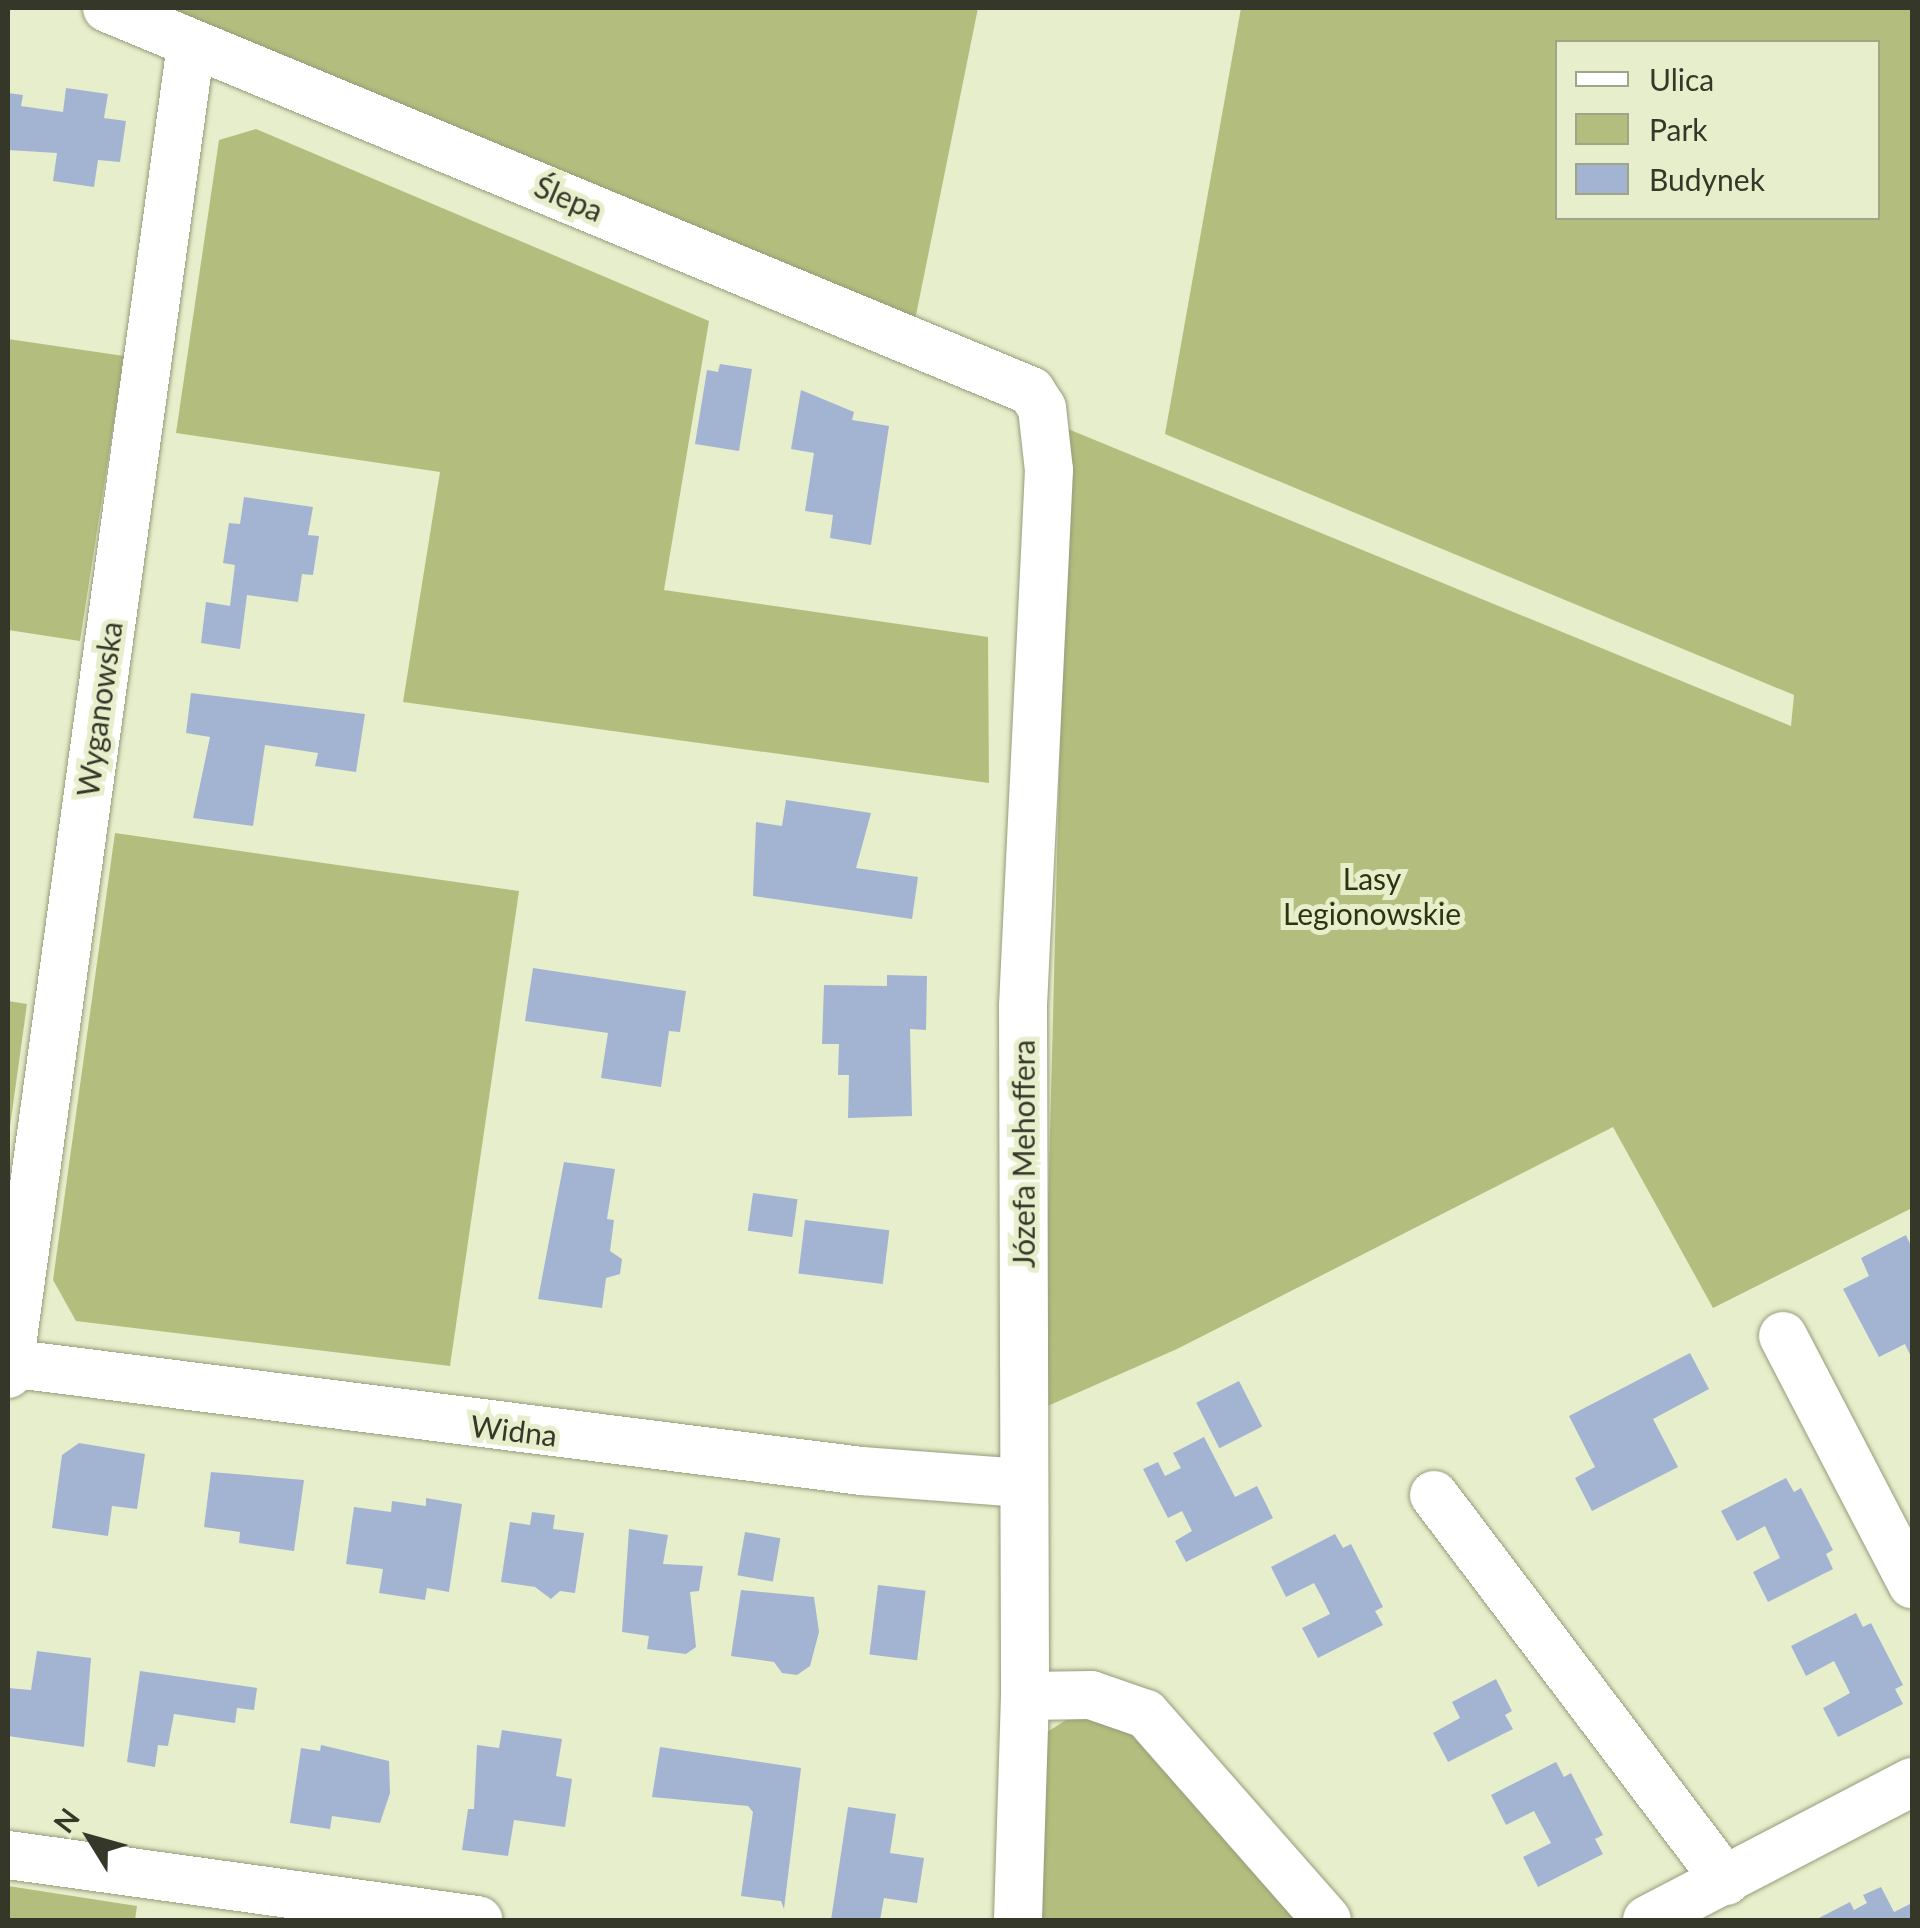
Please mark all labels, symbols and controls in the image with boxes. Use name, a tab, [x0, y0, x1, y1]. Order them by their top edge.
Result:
legend	[1555, 40, 1880, 220]
text: Ulica	[1649, 61, 1714, 97]
text: Park	[1649, 111, 1708, 147]
text: Budynek	[1649, 161, 1765, 197]
street label: Ślepa	[529, 168, 609, 228]
street label: Wyganowska	[69, 619, 129, 799]
park label: Lasy Legionowskie	[1283, 860, 1461, 930]
street label: Józefa Mehoffera	[1005, 1040, 1041, 1268]
street label: Widna	[469, 1407, 559, 1453]
north arrow	[40, 1788, 140, 1888]
text: N	[46, 1801, 86, 1839]

